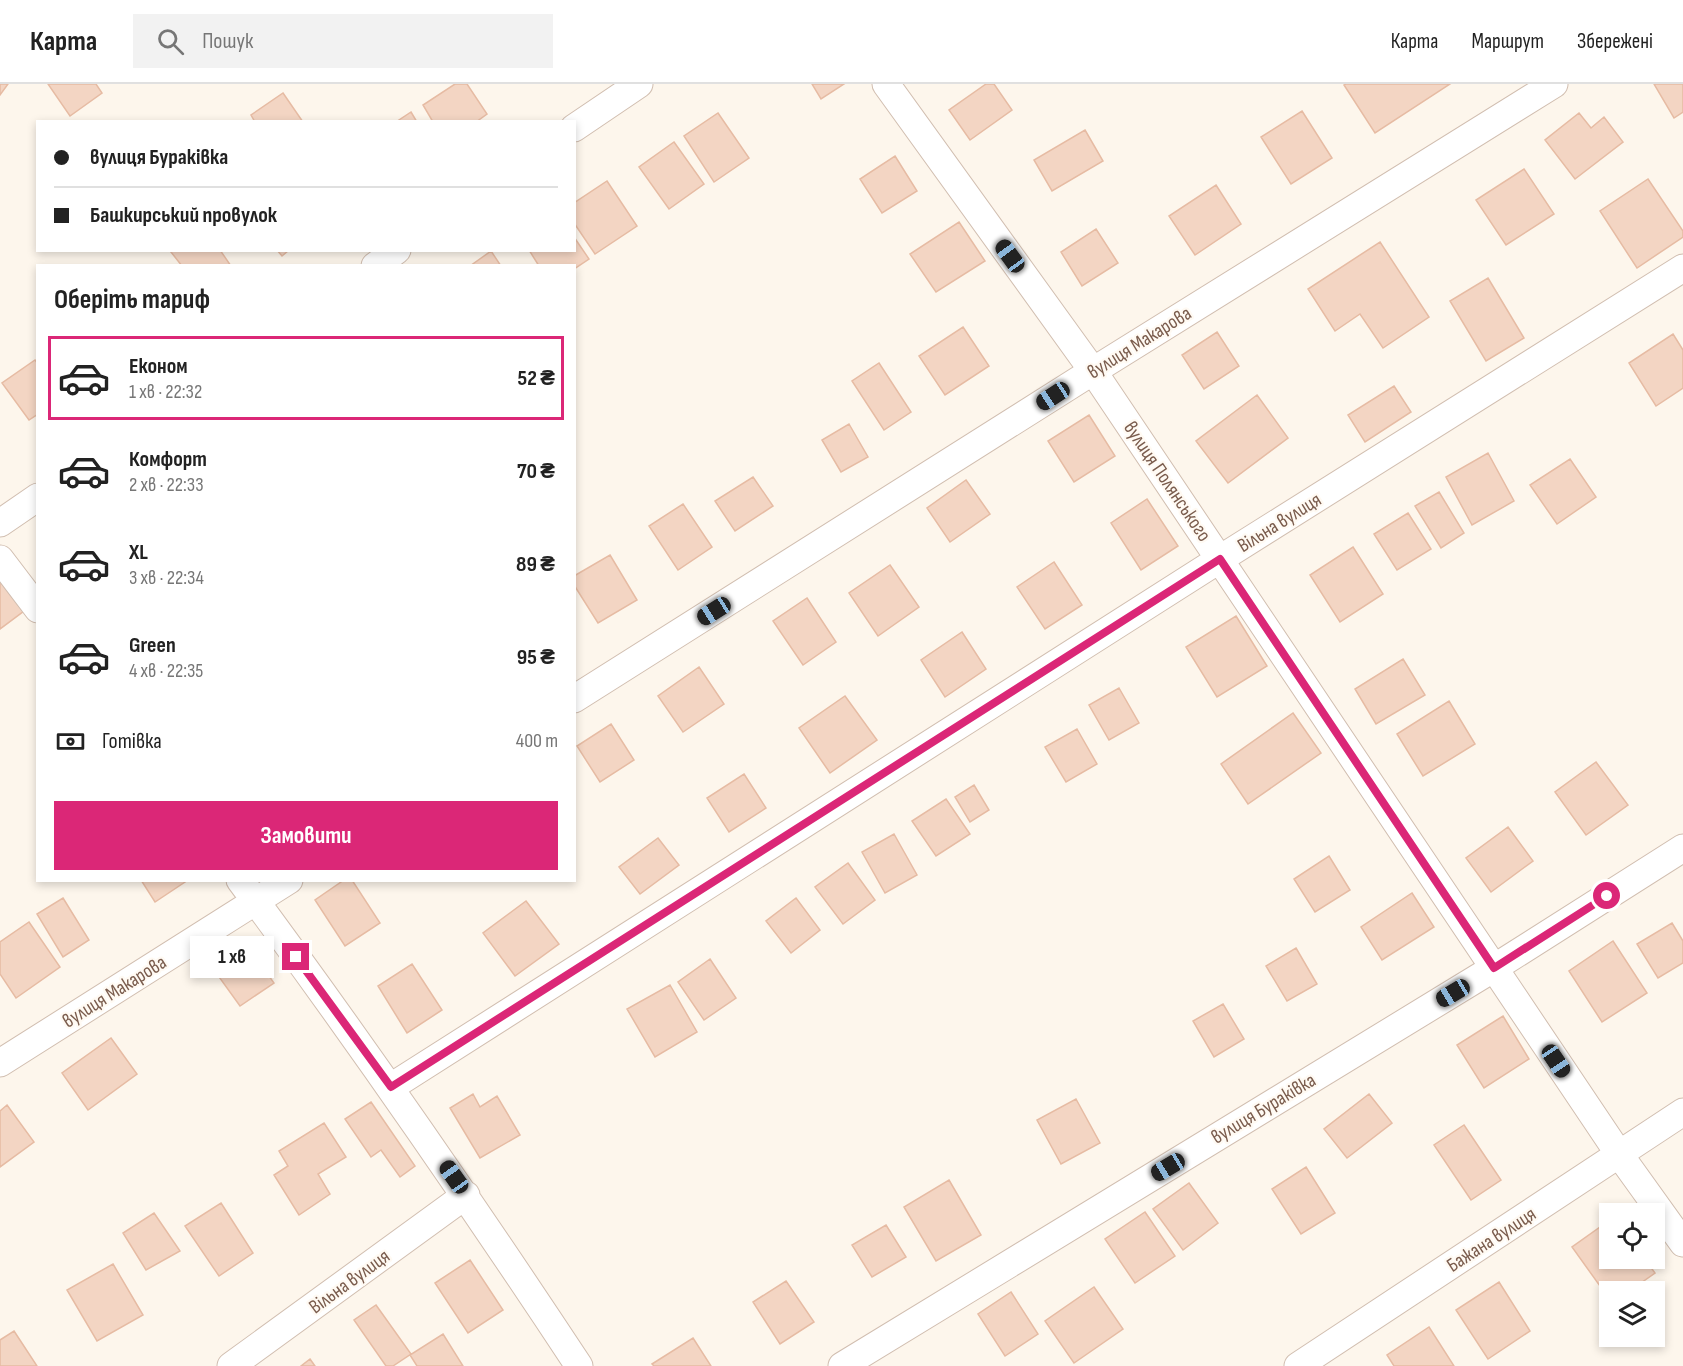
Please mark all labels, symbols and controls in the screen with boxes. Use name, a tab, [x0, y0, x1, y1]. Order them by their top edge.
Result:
search box	[133, 14, 553, 68]
text: Карта	[30, 25, 97, 58]
icon: search	[154, 25, 187, 58]
text: Пошук	[202, 28, 253, 55]
text: Карта	[1391, 29, 1438, 54]
text: Маршрут	[1471, 29, 1544, 54]
text: Збережені	[1577, 29, 1653, 54]
text: вулиця Бураківка	[90, 144, 228, 171]
text: Башкирський провулок	[90, 202, 277, 229]
car	[992, 236, 1028, 276]
text: Оберіть тариф	[54, 284, 210, 316]
street label: вулиця Макарова	[1083, 301, 1196, 384]
icon: car	[57, 351, 111, 405]
text: Економ	[129, 353, 188, 380]
text: 52 ₴	[518, 365, 555, 392]
car	[1033, 379, 1073, 413]
text: 1 хв · 22:32	[129, 380, 202, 404]
street label: вулиця Полянського	[1118, 417, 1216, 546]
icon: car	[57, 444, 111, 498]
text: Комфорт	[129, 446, 207, 473]
text: 70 ₴	[517, 458, 555, 485]
text: 2 хв · 22:33	[129, 473, 204, 497]
street label: Вільна вулиця	[1233, 488, 1326, 558]
icon: car	[57, 537, 111, 591]
text: XL	[129, 539, 148, 566]
text: 89 ₴	[516, 551, 555, 578]
text: 3 хв · 22:34	[129, 566, 204, 590]
car	[694, 594, 734, 628]
icon: car	[57, 630, 111, 684]
text: Green	[129, 632, 176, 659]
text: 95 ₴	[517, 644, 555, 671]
text: 4 хв · 22:35	[129, 659, 203, 683]
icon: cash	[54, 725, 87, 758]
text: Готівка	[102, 728, 162, 755]
text: 400 m	[516, 729, 558, 753]
button: Замовити	[54, 801, 558, 870]
route start	[1593, 882, 1620, 909]
callout: 1 хв	[191, 936, 275, 978]
route end	[282, 943, 309, 970]
text: 1 хв	[218, 945, 246, 969]
street label: вулиця Макарова	[58, 950, 171, 1033]
car	[1433, 976, 1473, 1010]
car	[1538, 1041, 1574, 1081]
street label: вулиця Бураківка	[1207, 1068, 1320, 1149]
car	[1148, 1150, 1188, 1184]
car	[436, 1157, 472, 1197]
street label: Бажана вулиця	[1442, 1202, 1541, 1278]
map controls	[1599, 1203, 1665, 1347]
button: locate	[1599, 1203, 1665, 1269]
street label: Вільна вулиця	[304, 1244, 395, 1319]
button: layers	[1599, 1281, 1665, 1347]

